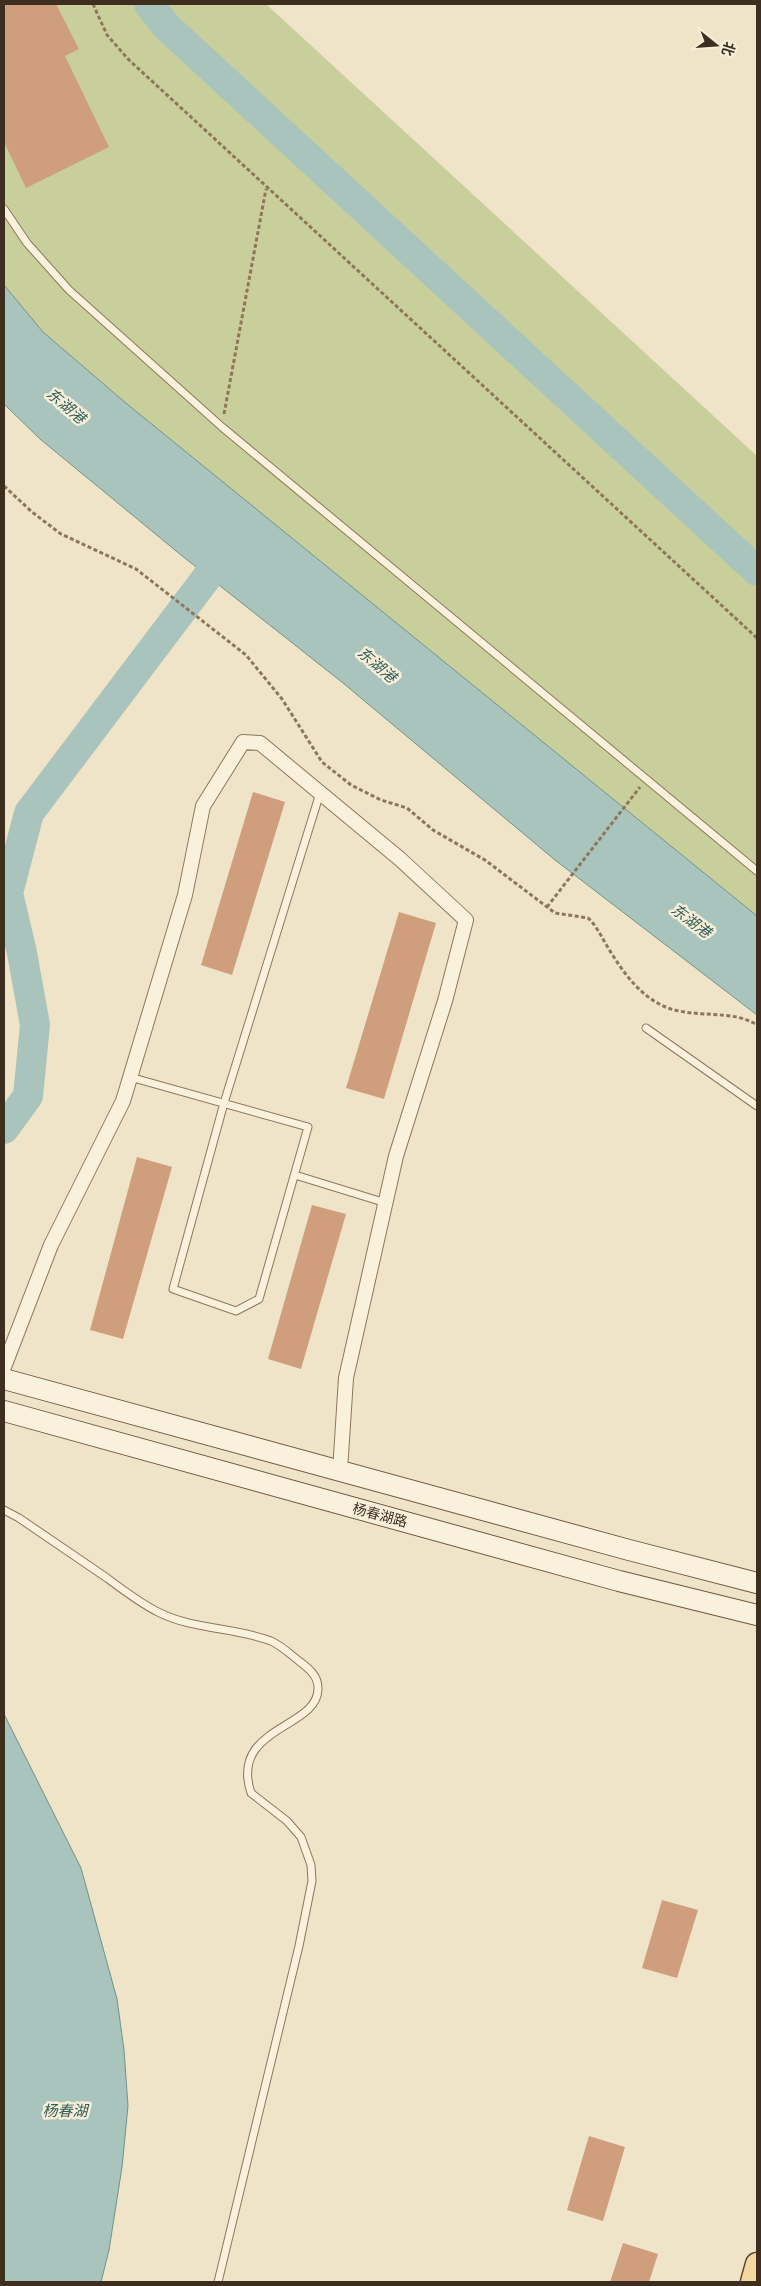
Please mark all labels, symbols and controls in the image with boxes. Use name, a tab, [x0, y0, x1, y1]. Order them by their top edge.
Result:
north arrow	[691, 20, 741, 70]
text: 北	[718, 39, 739, 58]
water label: 东湖港	[43, 384, 91, 429]
water label: 东湖港	[354, 643, 402, 688]
water label: 东湖港	[668, 899, 717, 943]
street label: 杨春湖路	[351, 1499, 409, 1531]
water label: 杨春湖	[42, 2101, 89, 2120]

